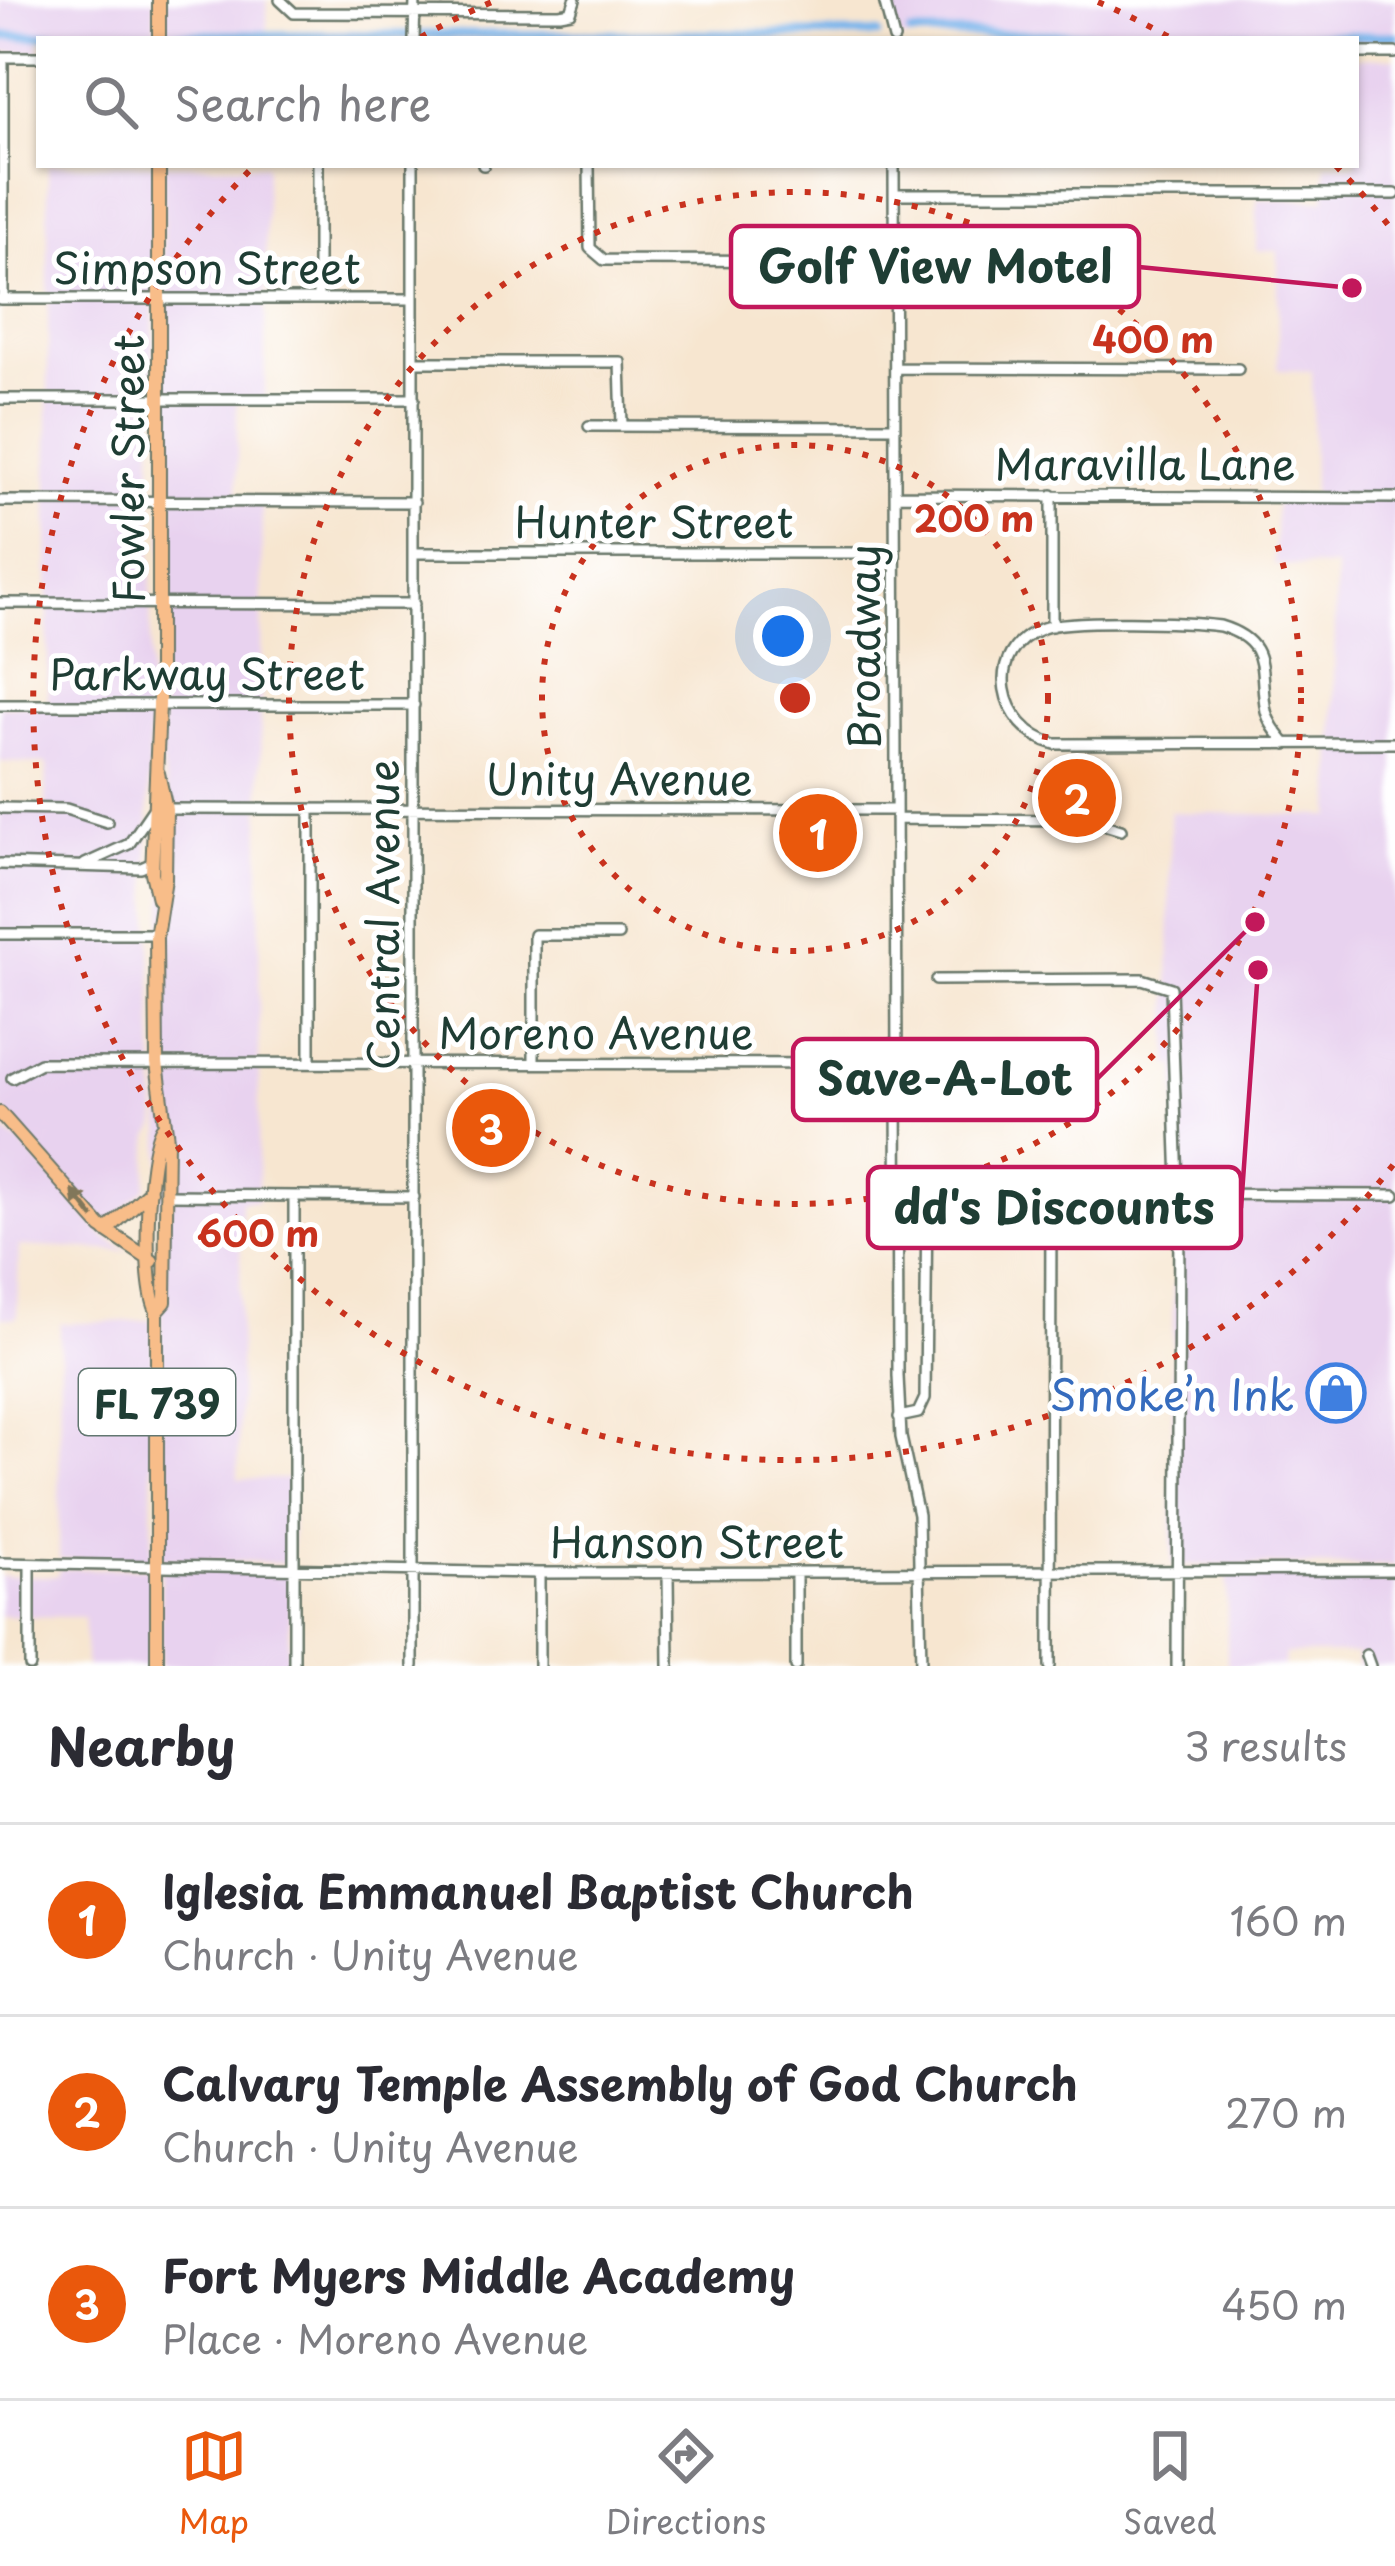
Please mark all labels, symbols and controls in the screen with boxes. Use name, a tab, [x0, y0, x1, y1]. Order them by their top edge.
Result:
search box	[36, 36, 1359, 168]
text: Search here	[174, 68, 431, 136]
icon: search	[78, 69, 144, 135]
callout: Golf View Motel	[731, 226, 1139, 307]
text: Golf View Motel	[758, 230, 1112, 298]
street label: Simpson Street	[53, 235, 361, 298]
text: 400 m	[1092, 311, 1214, 365]
street label: Fowler Street	[95, 334, 158, 604]
street label: Maravilla Lane	[994, 431, 1296, 494]
street label: Hunter Street	[515, 489, 793, 552]
text: 200 m	[914, 490, 1034, 544]
street label: Broadway	[831, 544, 894, 750]
your location	[753, 606, 813, 666]
street label: Parkway Street	[49, 641, 365, 704]
centre of rings	[774, 677, 816, 719]
street label: Unity Avenue	[485, 746, 753, 809]
pin: 2	[1038, 753, 1116, 843]
street label: Central Avenue	[350, 760, 413, 1070]
pin: 1	[779, 788, 857, 878]
street label: Moreno Avenue	[438, 1000, 754, 1063]
callout: Save-A-Lot	[793, 1039, 1097, 1120]
text: Save-A-Lot	[817, 1042, 1073, 1110]
pin: 3	[452, 1083, 530, 1173]
callout: dd's Discounts	[868, 1167, 1241, 1248]
text: dd's Discounts	[893, 1171, 1215, 1239]
one-way arrow	[71, 1188, 96, 1219]
text: 600 m	[197, 1205, 319, 1259]
place label: Smoke’n Ink	[1049, 1362, 1294, 1425]
shop icon: Smoke’n Ink	[1305, 1362, 1367, 1424]
road number: FL 739	[79, 1369, 235, 1435]
street label: Hanson Street	[550, 1509, 844, 1572]
text: Nearby	[48, 1706, 235, 1783]
text: 3 results	[1184, 1715, 1347, 1774]
text: Iglesia Emmanuel Baptist Church	[162, 1856, 914, 1924]
text: 1	[78, 1890, 96, 1949]
text: 160 m	[1230, 1890, 1347, 1949]
text: Church · Unity Avenue	[162, 1924, 579, 1983]
text: Calvary Temple Assembly of God Church	[162, 2048, 1078, 2116]
text: 2	[73, 2082, 101, 2141]
text: 270 m	[1225, 2082, 1347, 2141]
text: Church · Unity Avenue	[162, 2116, 579, 2175]
text: Fort Myers Middle Academy	[162, 2240, 795, 2308]
text: 3	[74, 2274, 100, 2333]
text: 450 m	[1221, 2274, 1347, 2333]
text: Place · Moreno Avenue	[162, 2308, 588, 2367]
tab: Map	[178, 2423, 249, 2545]
tab: Directions	[606, 2423, 766, 2545]
tab: Saved	[1123, 2423, 1217, 2545]

